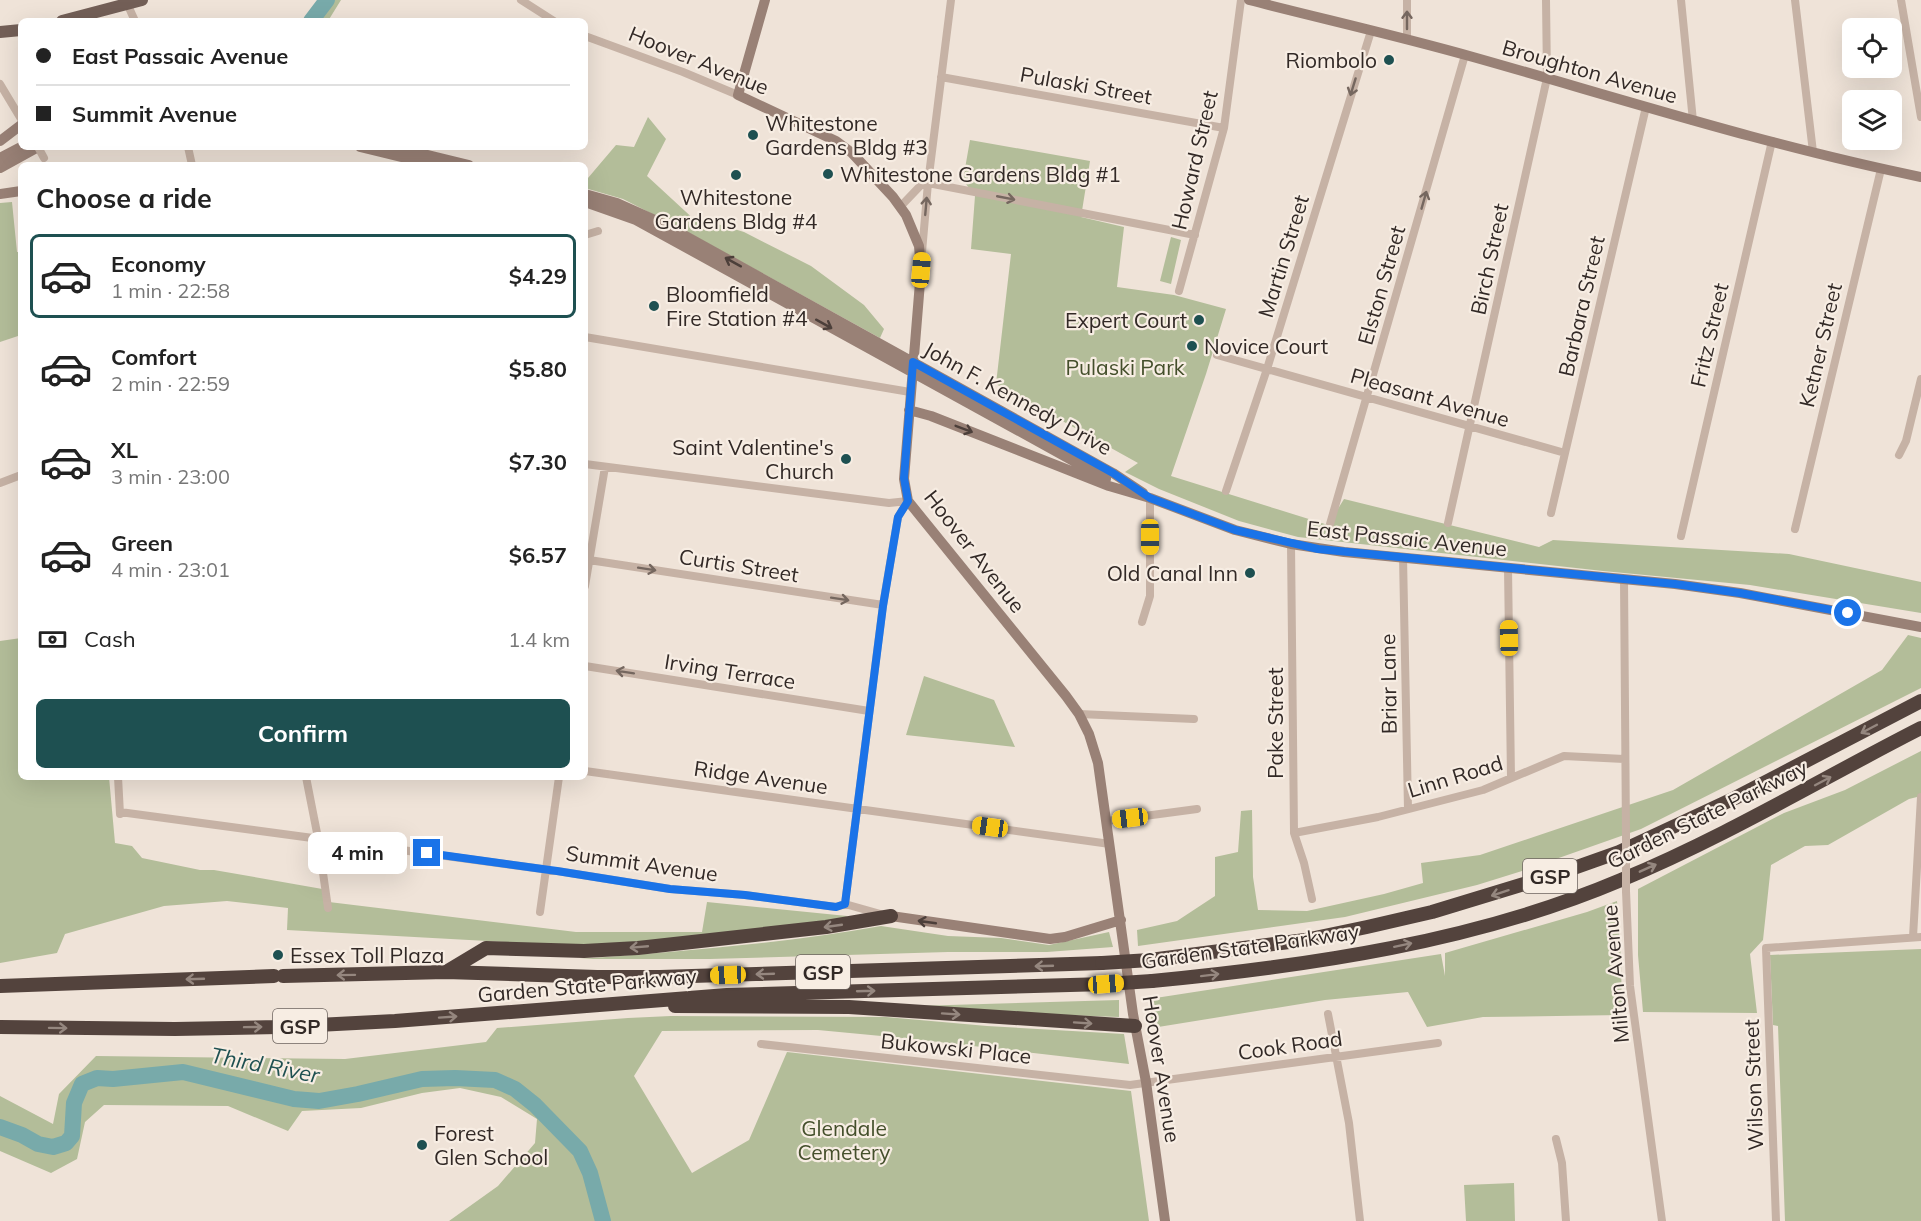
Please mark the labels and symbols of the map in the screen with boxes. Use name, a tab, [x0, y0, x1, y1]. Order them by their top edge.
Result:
one-way arrow	[1401, 10, 1413, 30]
street label: Hoover Avenue	[625, 20, 773, 100]
street label: Broughton Avenue	[1499, 34, 1681, 108]
place label: Riombolo	[1285, 47, 1377, 73]
marker: Riombolo	[1382, 53, 1396, 67]
street label: Pulaski Street	[1018, 61, 1154, 109]
one-way arrow	[1347, 77, 1358, 96]
street label: Howard Street	[1165, 88, 1223, 232]
place label: Whitestone Gardens Bldg #3	[765, 110, 928, 160]
marker: Whitestone Gardens Bldg #3	[746, 128, 760, 142]
place label: Whitestone Gardens Bldg #1	[840, 161, 1121, 187]
marker: Whitestone Gardens Bldg #1	[821, 167, 835, 181]
marker: Whitestone Gardens Bldg #4	[729, 168, 743, 182]
place label: Whitestone Gardens Bldg #4	[655, 184, 818, 234]
street label: Martin Street	[1252, 191, 1314, 321]
one-way arrow	[1419, 191, 1430, 210]
one-way arrow	[996, 193, 1015, 204]
one-way arrow	[921, 196, 932, 216]
street label: Birch Street	[1465, 201, 1513, 317]
street label: Elston Street	[1352, 222, 1410, 348]
street label: Barbara Street	[1552, 233, 1610, 379]
car	[910, 251, 932, 289]
one-way arrow	[725, 256, 742, 268]
street label: Fritz Street	[1684, 280, 1734, 390]
street label: Ketner Street	[1793, 280, 1847, 410]
place label: Bloomfield Fire Station #4	[666, 281, 808, 331]
marker: Bloomfield Fire Station #4	[647, 299, 661, 313]
place label: Expert Court	[1065, 307, 1187, 333]
marker: Expert Court	[1192, 313, 1206, 327]
one-way arrow	[814, 319, 832, 330]
place label: Novice Court	[1204, 333, 1328, 359]
street label: John F. Kennedy Drive	[919, 335, 1117, 461]
marker: Novice Court	[1185, 339, 1199, 353]
park label: Pulaski Park	[1065, 354, 1185, 380]
street label: Pleasant Avenue	[1348, 362, 1512, 432]
one-way arrow	[954, 424, 973, 435]
place label: Saint Valentine's Church	[672, 434, 834, 484]
marker: Saint Valentine's Church	[839, 452, 853, 466]
street label: Hoover Avenue	[919, 484, 1031, 618]
street label: East Passaic Avenue	[1306, 515, 1508, 561]
car	[1141, 519, 1159, 555]
street label: Curtis Street	[677, 543, 801, 587]
place label: Old Canal Inn	[1107, 560, 1238, 586]
one-way arrow	[637, 564, 657, 575]
marker: Old Canal Inn	[1243, 566, 1257, 580]
one-way arrow	[829, 593, 849, 604]
route start	[1834, 599, 1861, 626]
car	[1500, 620, 1518, 656]
street label: Briar Lane	[1374, 634, 1402, 734]
street label: Irving Terrace	[663, 648, 797, 694]
one-way arrow	[615, 667, 635, 678]
street label: Pake Street	[1262, 667, 1288, 779]
one-way arrow	[1861, 724, 1879, 735]
street label: Linn Road	[1404, 749, 1506, 803]
street label: Garden State Parkway	[1602, 754, 1812, 874]
street label: Ridge Avenue	[692, 755, 830, 799]
one-way arrow	[1813, 775, 1831, 786]
car	[1111, 807, 1149, 829]
car	[971, 816, 1009, 838]
callout: 4 min	[307, 832, 406, 874]
route end	[413, 839, 440, 866]
street label: Summit Avenue	[564, 839, 720, 887]
road number: GSP	[1523, 859, 1577, 893]
one-way arrow	[1639, 862, 1657, 874]
one-way arrow	[1491, 888, 1510, 899]
street label: Milton Avenue	[1596, 904, 1634, 1044]
one-way arrow	[918, 916, 938, 927]
street label: Garden State Parkway	[1139, 918, 1361, 974]
one-way arrow	[824, 921, 843, 932]
one-way arrow	[1392, 939, 1412, 950]
place label: Essex Toll Plaza	[290, 942, 444, 968]
one-way arrow	[630, 942, 650, 953]
marker: Essex Toll Plaza	[271, 948, 285, 962]
road number: GSP	[796, 955, 850, 989]
one-way arrow	[1034, 960, 1054, 971]
street label: Garden State Parkway	[476, 962, 698, 1008]
car	[710, 965, 746, 985]
one-way arrow	[756, 968, 776, 979]
one-way arrow	[336, 969, 356, 981]
one-way arrow	[1200, 970, 1220, 981]
one-way arrow	[185, 973, 205, 985]
car	[1087, 974, 1125, 994]
one-way arrow	[856, 986, 876, 997]
street label: Hoover Avenue	[1138, 994, 1186, 1144]
one-way arrow	[940, 1008, 960, 1019]
road number: GSP	[273, 1009, 327, 1043]
one-way arrow	[438, 1011, 458, 1022]
one-way arrow	[1073, 1018, 1093, 1029]
street label: Wilson Street	[1738, 1019, 1768, 1151]
one-way arrow	[48, 1022, 68, 1034]
one-way arrow	[243, 1022, 263, 1033]
street label: Cook Road	[1236, 1025, 1344, 1065]
street label: Bukowski Place	[879, 1027, 1033, 1069]
water label: Third River	[208, 1041, 323, 1089]
park label: Glendale Cemetery	[798, 1115, 890, 1165]
place label: Forest Glen School	[434, 1120, 548, 1170]
marker: Forest Glen School	[415, 1138, 429, 1152]

